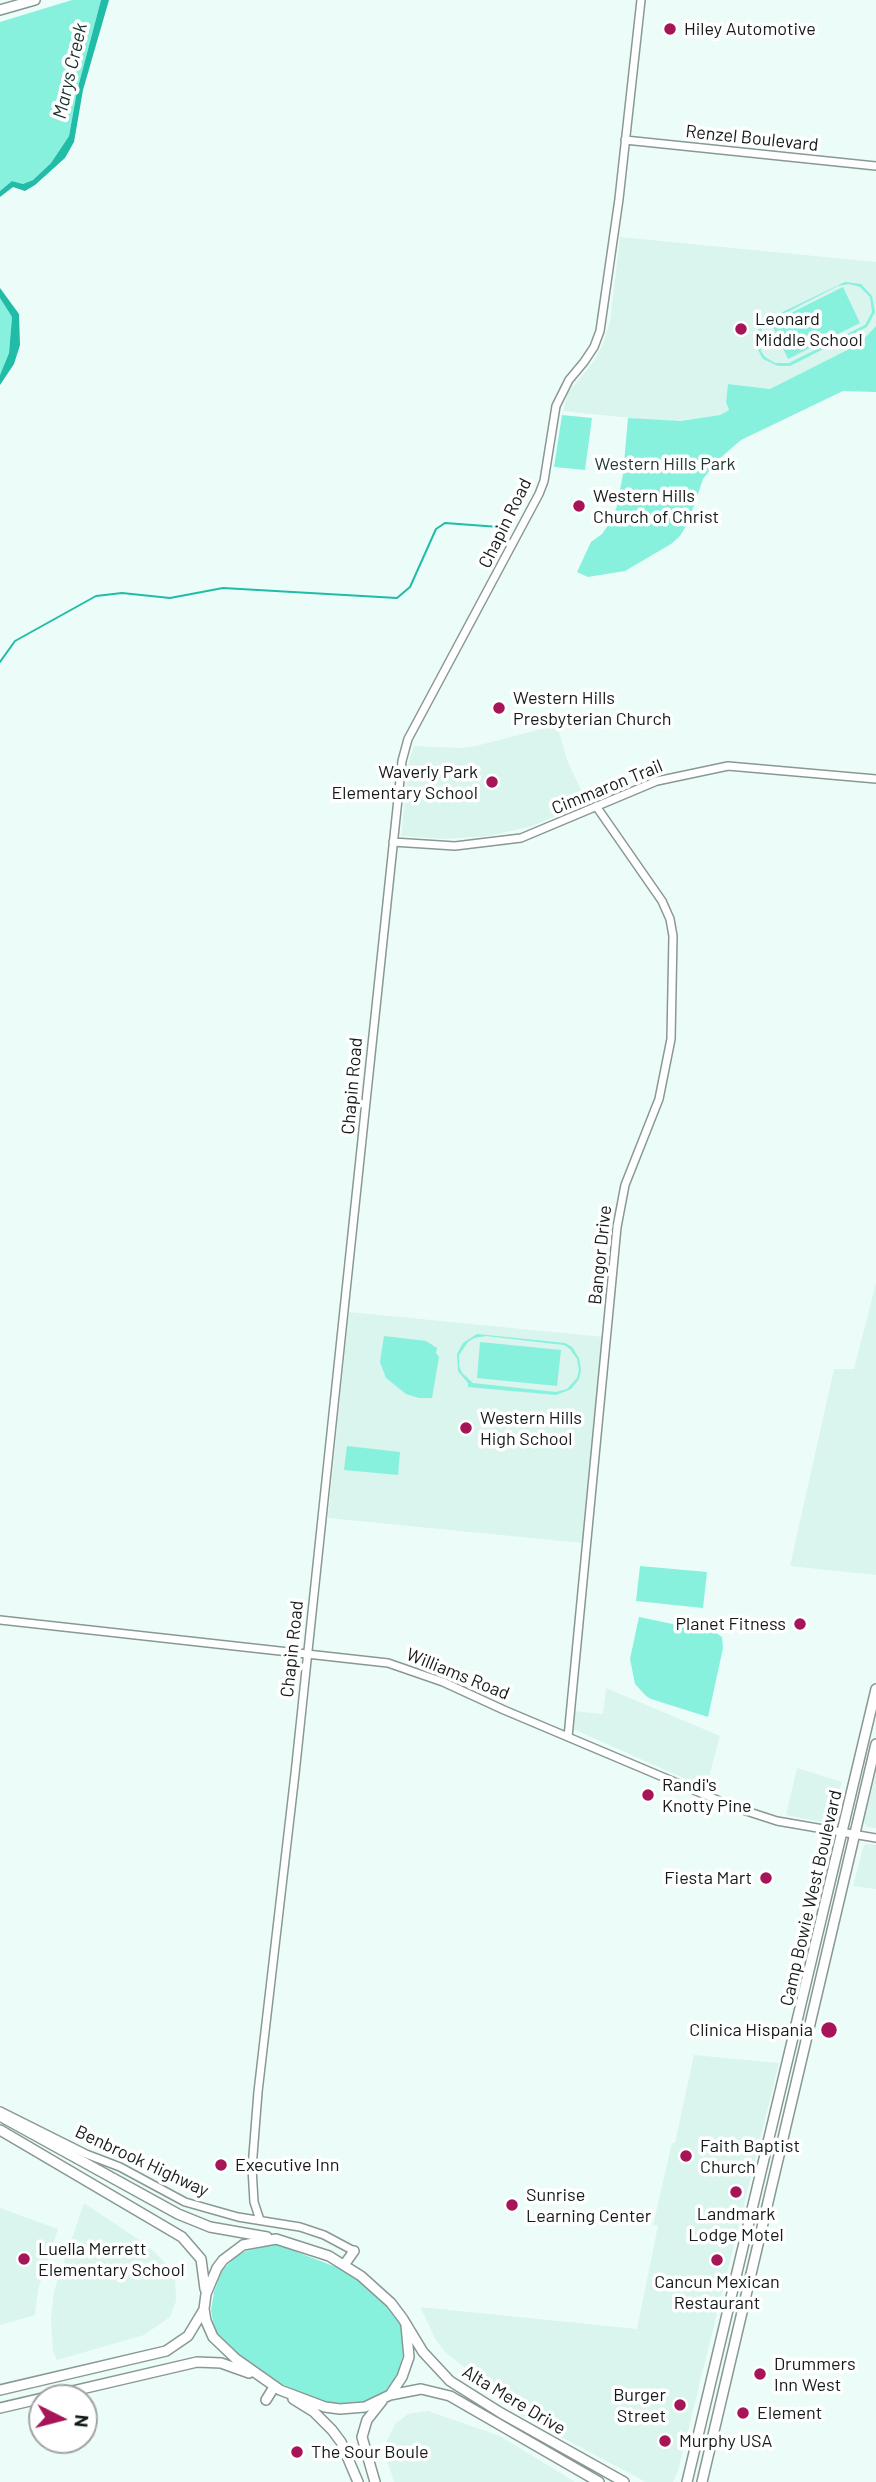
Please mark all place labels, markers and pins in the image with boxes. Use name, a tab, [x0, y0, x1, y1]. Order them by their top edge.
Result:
place label: Hiley Automotive	[684, 18, 816, 40]
marker: Hiley Automotive	[662, 21, 678, 37]
place label: Leonard Middle School	[755, 308, 863, 350]
marker: Leonard Middle School	[733, 321, 749, 337]
place label: Western Hills Church of Christ	[593, 485, 719, 528]
marker: Western Hills Church of Christ	[571, 498, 587, 514]
place label: Western Hills Presbyterian Church	[513, 687, 671, 730]
marker: Western Hills Presbyterian Church	[491, 700, 507, 716]
place label: Waverly Park Elementary School	[331, 761, 478, 804]
marker: Waverly Park Elementary School	[484, 774, 500, 790]
place label: Western Hills High School	[480, 1407, 582, 1450]
marker: Western Hills High School	[458, 1420, 474, 1436]
place label: Planet Fitness	[675, 1613, 786, 1635]
marker: Planet Fitness	[792, 1616, 808, 1632]
place label: Randi's Knotty Pine	[662, 1774, 752, 1816]
marker: Randi's Knotty Pine	[640, 1787, 656, 1803]
place label: Fiesta Mart	[664, 1867, 752, 1889]
marker: Fiesta Mart	[758, 1870, 774, 1886]
place label: Clinica Hispania	[689, 2019, 813, 2041]
marker: Clinica Hispania	[819, 2020, 839, 2040]
place label: Faith Baptist Church	[700, 2135, 800, 2178]
marker: Faith Baptist Church	[678, 2148, 694, 2164]
place label: Executive Inn	[235, 2154, 339, 2176]
marker: Executive Inn	[213, 2157, 229, 2173]
place label: Sunrise Learning Center	[526, 2184, 651, 2226]
marker: Landmark Lodge Motel	[728, 2184, 744, 2200]
marker: Sunrise Learning Center	[504, 2197, 520, 2213]
place label: Landmark Lodge Motel	[688, 2203, 784, 2246]
place label: Luella Merrett Elementary School	[38, 2238, 185, 2280]
marker: Luella Merrett Elementary School	[16, 2251, 32, 2267]
marker: Cancun Mexican Restaurant	[709, 2252, 725, 2268]
place label: Cancun Mexican Restaurant	[654, 2271, 780, 2314]
place label: Drummers Inn West	[774, 2353, 856, 2396]
marker: Drummers Inn West	[752, 2366, 768, 2382]
place label: Burger Street	[613, 2384, 666, 2426]
marker: Burger Street	[672, 2397, 688, 2413]
place label: Element	[757, 2402, 822, 2424]
marker: Element	[735, 2405, 751, 2421]
place label: Murphy USA	[679, 2430, 773, 2452]
marker: Murphy USA	[657, 2433, 673, 2449]
place label: The Sour Boule	[311, 2441, 429, 2463]
marker: The Sour Boule	[289, 2444, 305, 2460]

